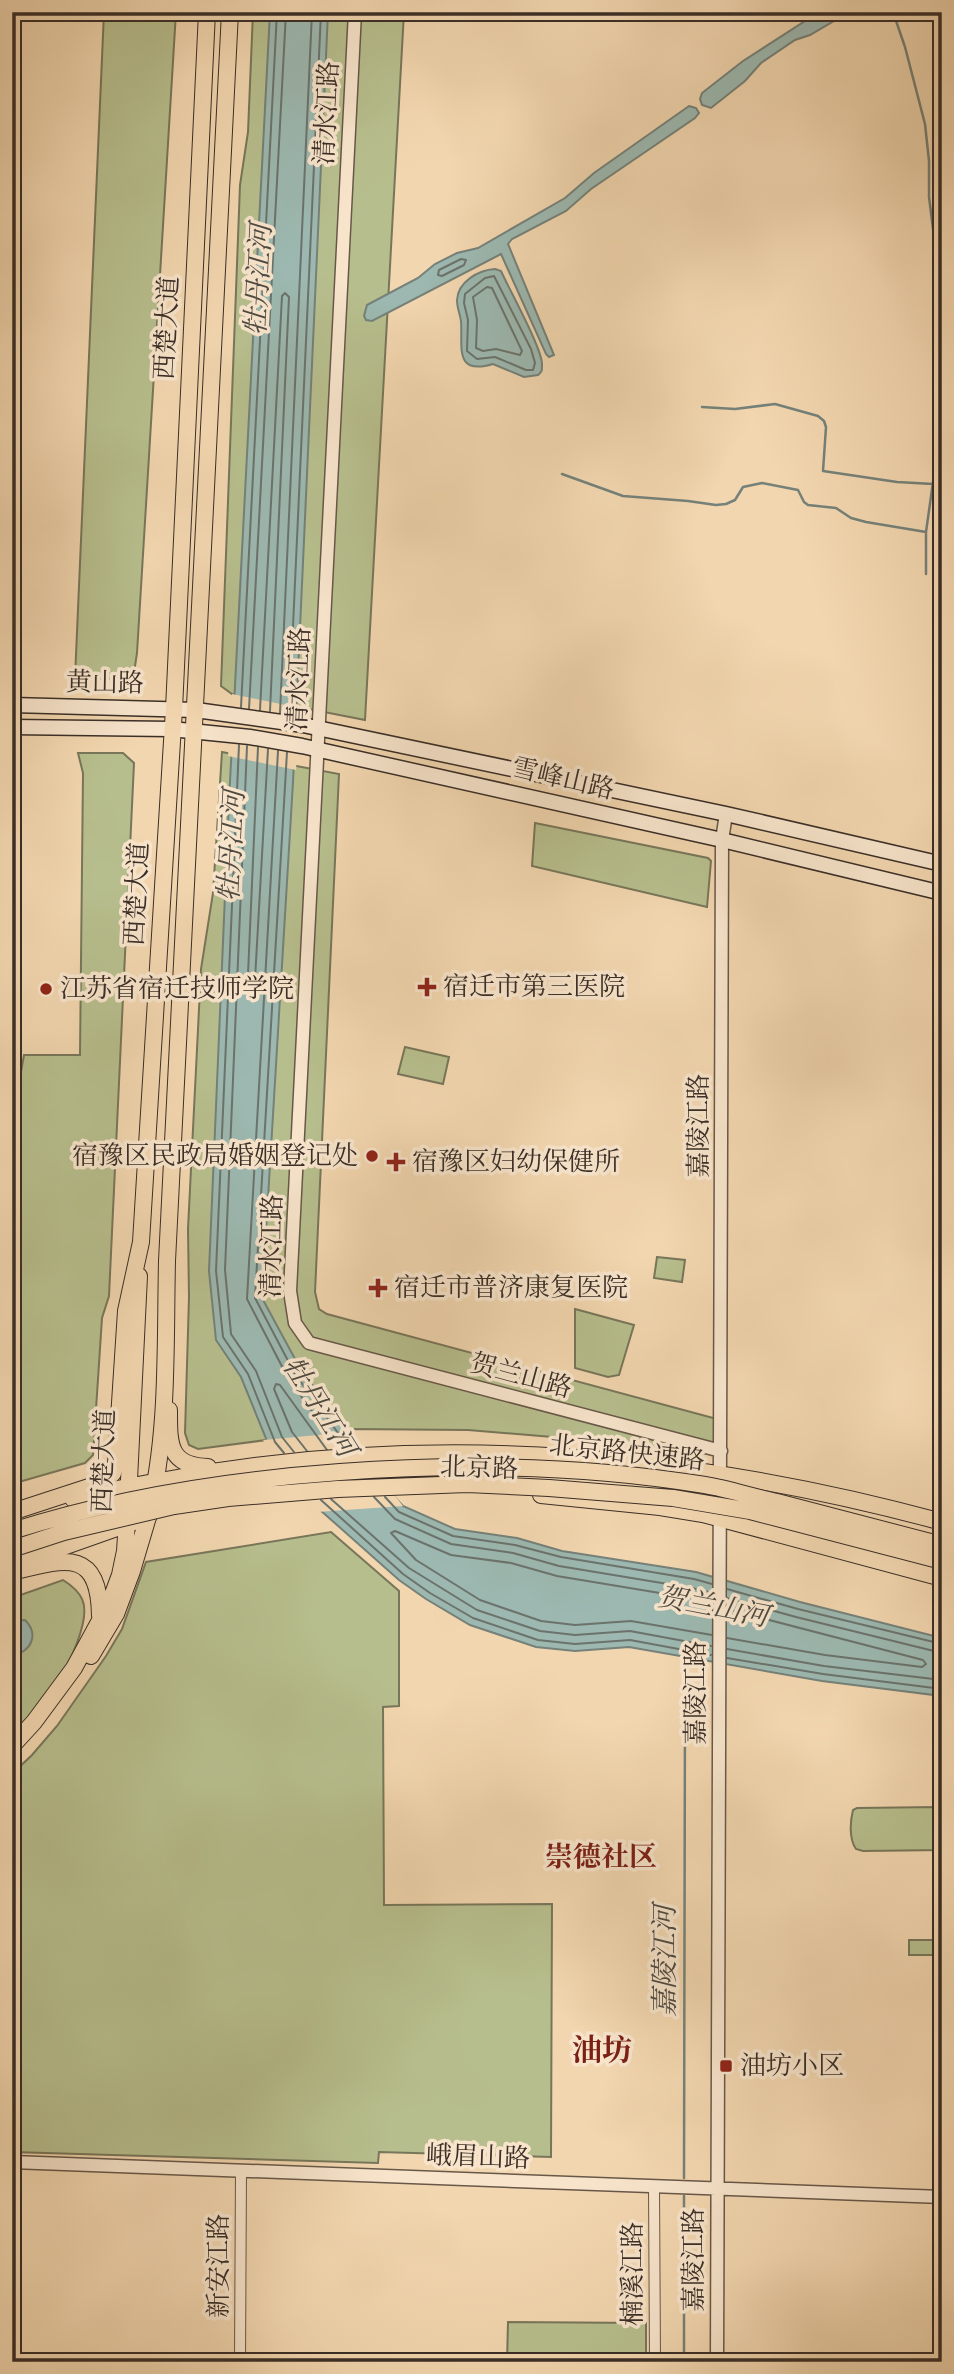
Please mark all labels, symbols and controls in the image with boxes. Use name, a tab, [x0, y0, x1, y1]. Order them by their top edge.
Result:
street label: 清水江路	[308, 60, 346, 166]
water label: 牡丹江河	[239, 218, 280, 337]
street label: 西楚大道	[148, 275, 186, 381]
street label: 清水江路	[281, 626, 317, 732]
street label: 黄山路	[66, 666, 144, 700]
street label: 雪峰山路	[509, 752, 617, 806]
water label: 牡丹江河	[212, 784, 253, 903]
street label: 西楚大道	[118, 841, 156, 947]
place label: 宿迁市第三医院	[443, 971, 625, 1003]
place label: 江苏省宿迁技师学院	[60, 973, 294, 1005]
marker: 宿迁市第三医院	[417, 977, 437, 997]
marker: 江苏省宿迁技师学院	[38, 981, 54, 997]
street label: 嘉陵江路	[683, 1074, 715, 1178]
place label: 宿豫区民政局婚姻登记处	[72, 1140, 358, 1172]
place label: 宿豫区妇幼保健所	[412, 1146, 620, 1178]
marker: 宿豫区民政局婚姻登记处	[364, 1148, 380, 1164]
marker: 宿豫区妇幼保健所	[386, 1152, 406, 1172]
street label: 清水江路	[255, 1194, 289, 1298]
place label: 宿迁市普济康复医院	[394, 1272, 628, 1304]
marker: 宿迁市普济康复医院	[368, 1278, 388, 1298]
street label: 贺兰山路	[467, 1347, 575, 1405]
water label: 牡丹江河	[274, 1350, 366, 1468]
street label: 西楚大道	[86, 1408, 122, 1514]
street label: 北京路快速路	[548, 1429, 706, 1477]
street label: 北京路	[439, 1451, 519, 1485]
water label: 贺兰山河	[655, 1579, 776, 1636]
street label: 嘉陵江路	[680, 1641, 712, 1745]
district label: 崇德社区	[545, 1840, 657, 1875]
water label: 嘉陵江河	[648, 1900, 683, 2017]
district label: 油坊	[572, 2032, 632, 2069]
place label: 油坊小区	[740, 2050, 844, 2082]
marker: 油坊小区	[718, 2058, 734, 2074]
street label: 峨眉山路	[425, 2139, 531, 2175]
street label: 嘉陵江路	[678, 2208, 710, 2312]
street label: 新安江路	[203, 2214, 235, 2318]
street label: 楠溪江路	[617, 2222, 649, 2326]

